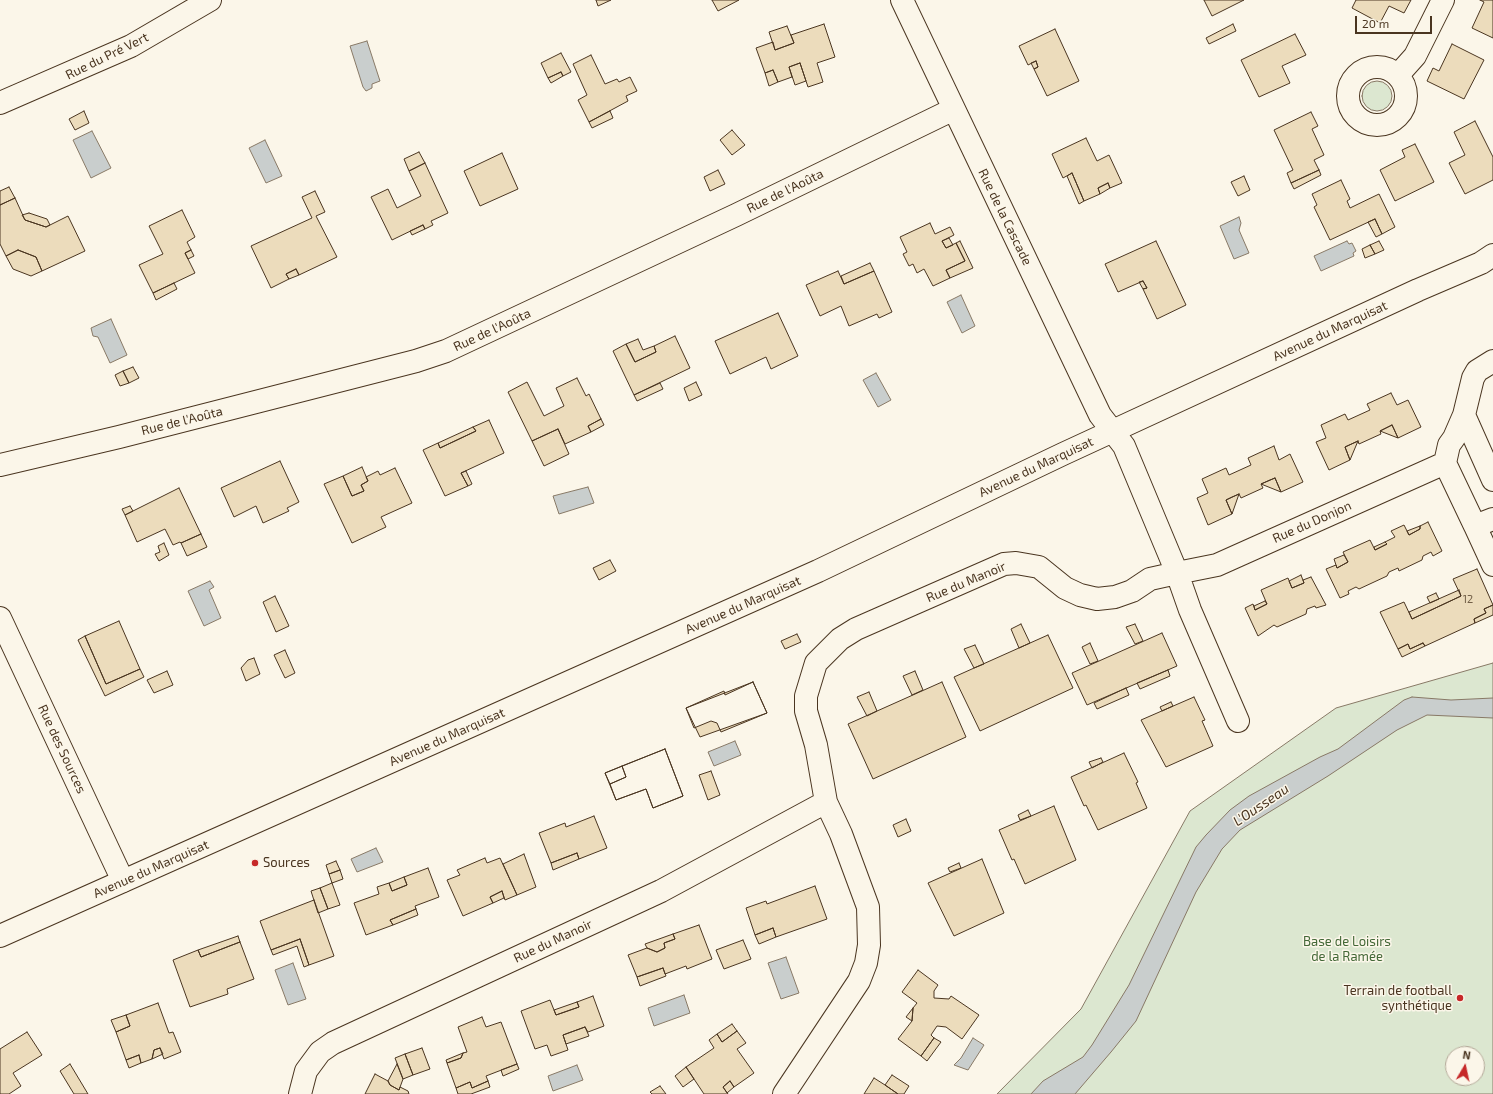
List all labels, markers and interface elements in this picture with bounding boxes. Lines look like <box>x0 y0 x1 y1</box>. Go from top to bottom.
scale bar <box>1357 8 1434 34</box>
text: 20 m <box>1362 16 1389 30</box>
street label: Rue du Pré Vert <box>63 29 151 83</box>
street label: Rue de l'Aoûta <box>744 166 826 216</box>
street label: Rue de la Cascade <box>975 166 1035 268</box>
street label: Avenue du Marquisat <box>1270 298 1390 364</box>
street label: Rue de l'Aoûta <box>451 305 533 355</box>
street label: Rue de l'Aoûta <box>140 403 224 439</box>
street label: Avenue du Marquisat <box>976 434 1096 500</box>
street label: Rue du Donjon <box>1270 498 1354 546</box>
street label: Rue du Manoir <box>924 558 1008 606</box>
street label: Avenue du Marquisat <box>683 573 803 637</box>
house number: 12 <box>1463 592 1473 606</box>
street label: Rue des Sources <box>35 702 89 796</box>
street label: Avenue du Marquisat <box>387 705 507 769</box>
water label: L'Ousseau <box>1230 780 1292 830</box>
street label: Avenue du Marquisat <box>91 837 211 901</box>
place label: Sources <box>263 855 310 871</box>
marker: Sources <box>250 858 260 868</box>
street label: Rue du Manoir <box>511 916 595 966</box>
park label: Base de Loisirs de la Ramée <box>1303 934 1391 965</box>
place label: Terrain de football synthétique <box>1344 983 1452 1014</box>
marker: Terrain de football synthétique <box>1455 993 1465 1003</box>
north arrow <box>1445 1046 1485 1086</box>
text: N <box>1462 1048 1472 1062</box>

